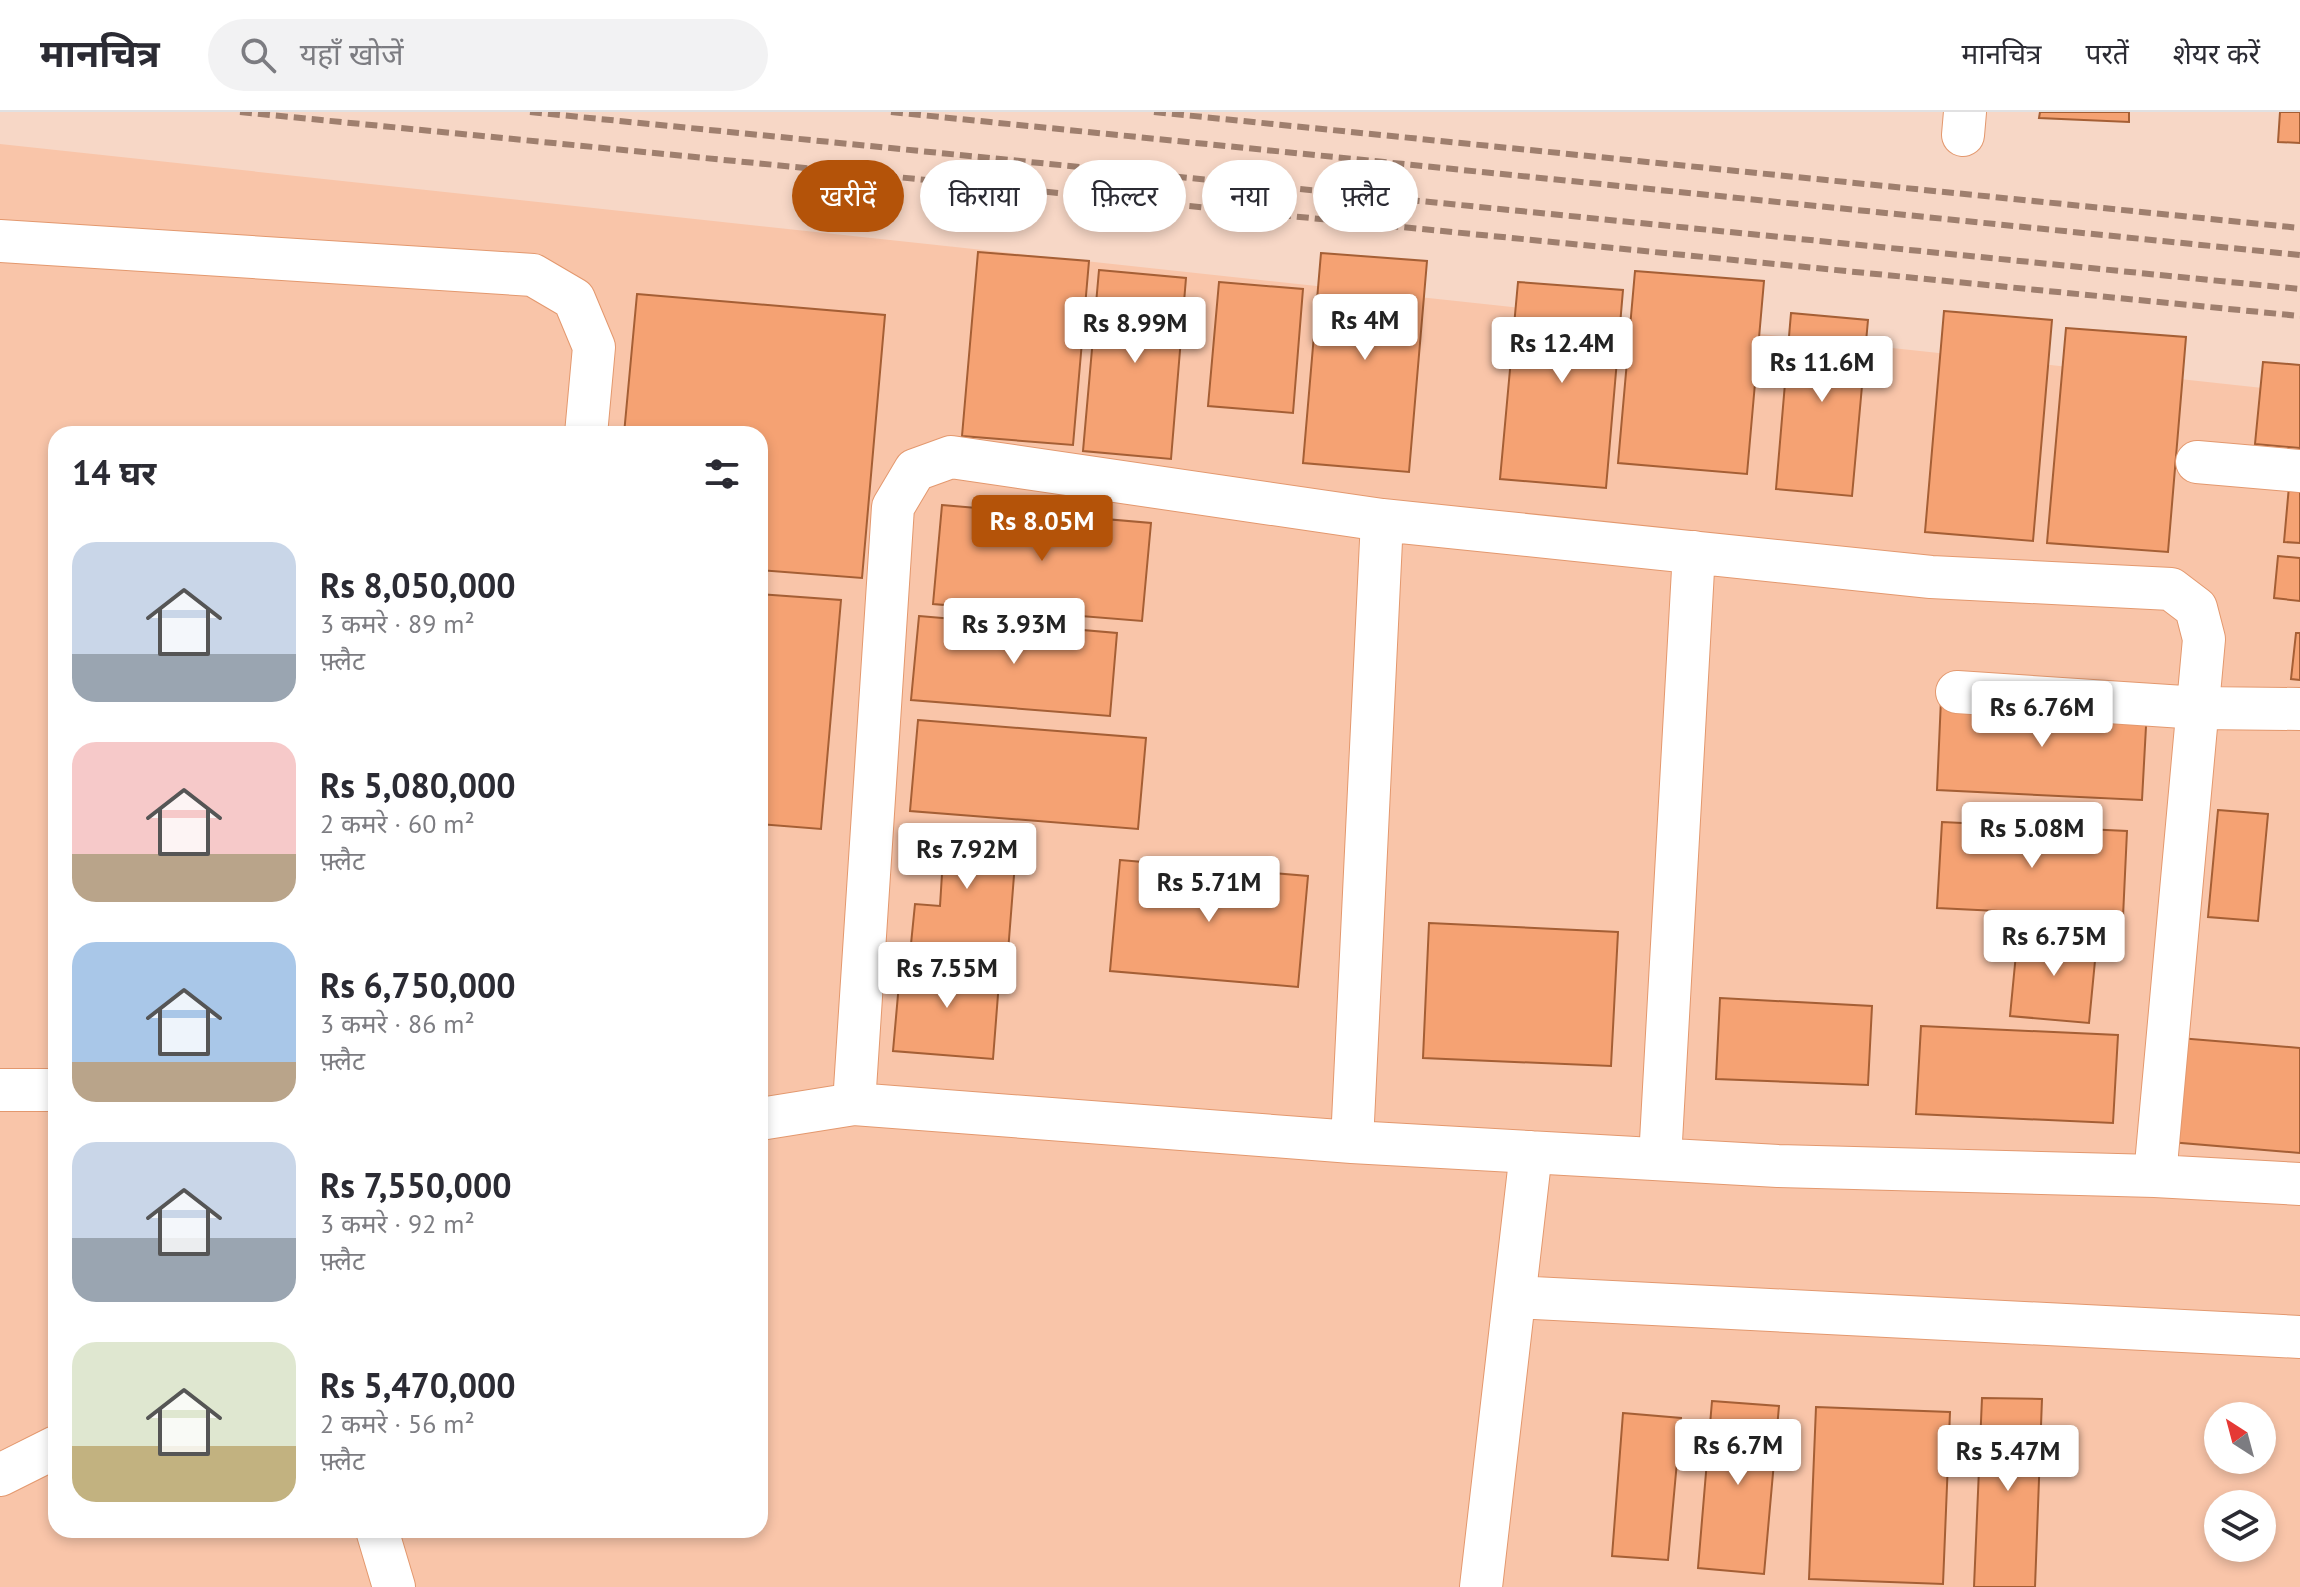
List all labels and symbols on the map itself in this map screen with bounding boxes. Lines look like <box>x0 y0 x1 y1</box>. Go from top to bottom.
pin: Rs 4M <box>1309 294 1421 362</box>
pin: Rs 8.99M <box>1052 297 1218 365</box>
pin: Rs 12.4M <box>1479 317 1645 385</box>
pin: Rs 11.6M <box>1739 336 1905 404</box>
pin: Rs 8.05M <box>959 495 1125 563</box>
pin: Rs 3.93M <box>931 598 1097 666</box>
pin: Rs 6.76M <box>1959 681 2125 749</box>
pin: Rs 5.08M <box>1949 802 2115 870</box>
pin: Rs 7.92M <box>884 823 1050 891</box>
pin: Rs 5.71M <box>1126 856 1292 924</box>
pin: Rs 6.75M <box>1971 910 2137 978</box>
pin: Rs 7.55M <box>864 942 1030 1010</box>
north arrow <box>2204 1402 2276 1474</box>
pin: Rs 6.7M <box>1664 1419 1812 1487</box>
pin: Rs 5.47M <box>1925 1425 2091 1493</box>

